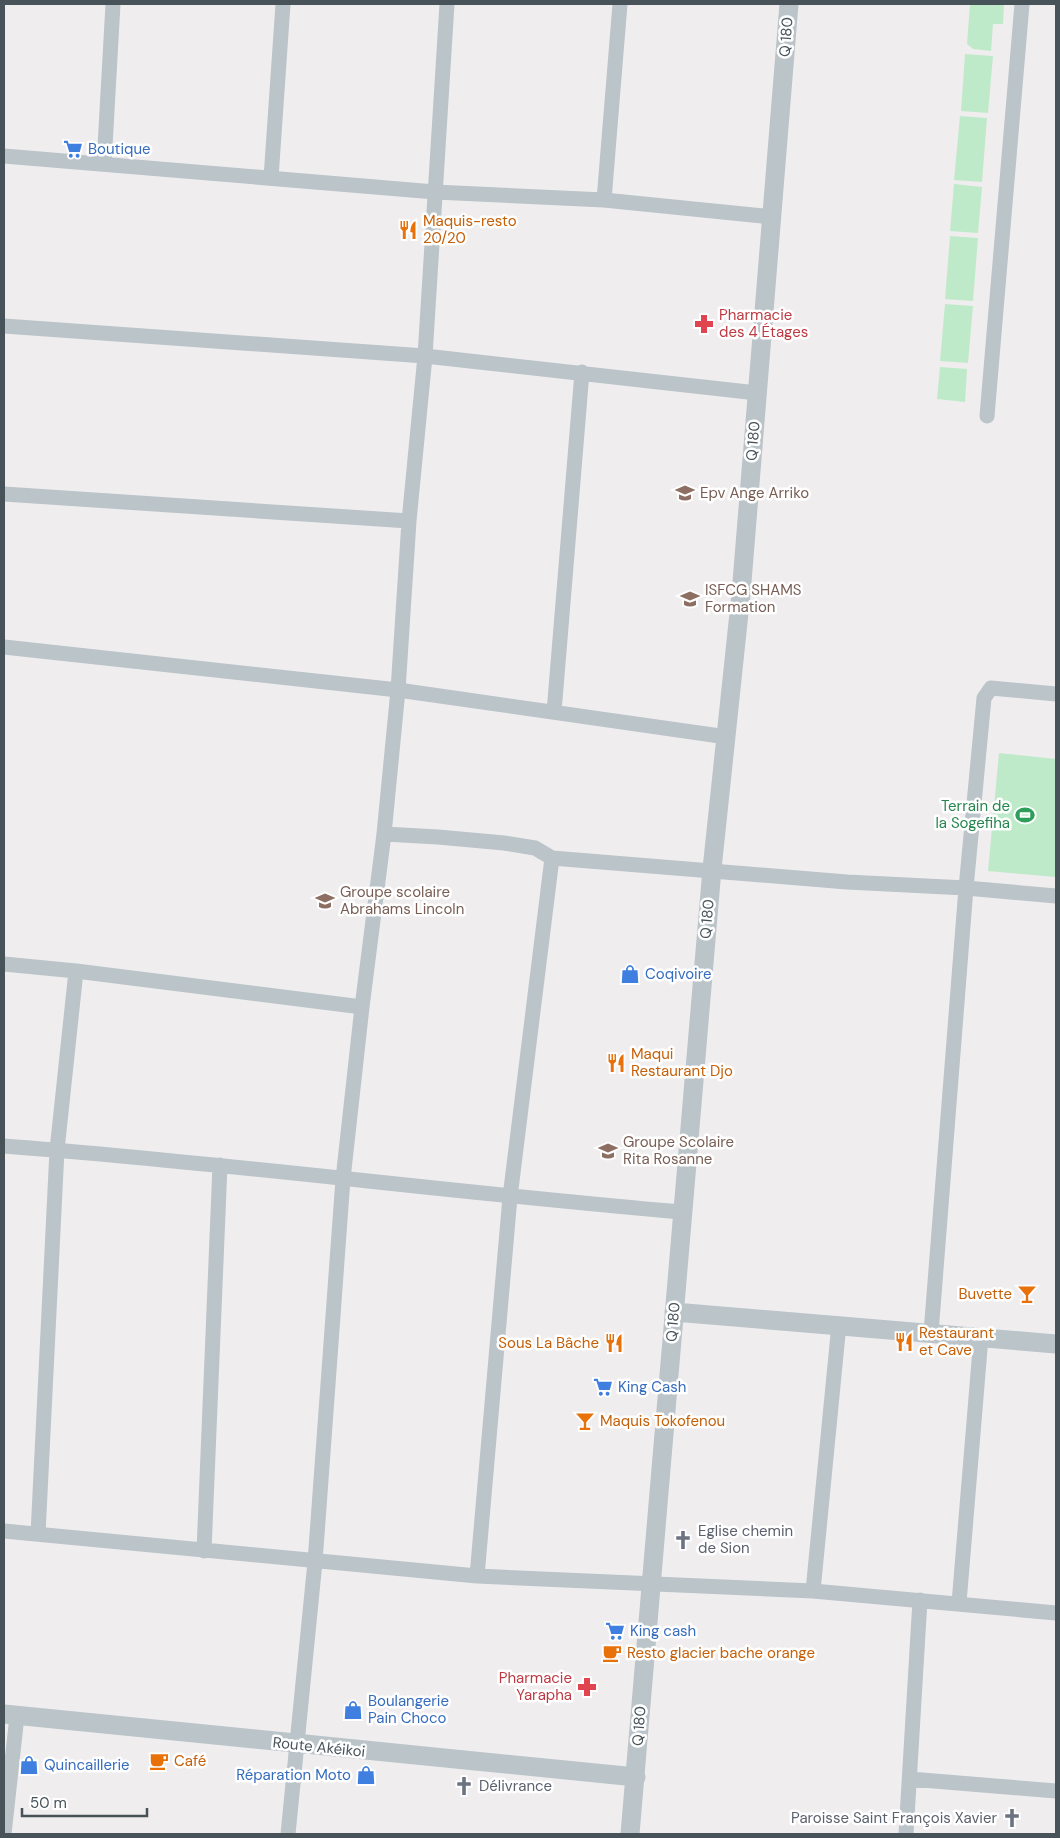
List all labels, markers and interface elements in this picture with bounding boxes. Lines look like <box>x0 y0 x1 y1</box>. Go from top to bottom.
street label: Q 180 <box>775 17 797 57</box>
supermarket icon: Boutique <box>62 138 84 160</box>
place label: Boutique <box>88 139 151 159</box>
place label: Maquis-resto 20/20 <box>423 211 517 248</box>
restaurant icon: Maquis-resto 20/20 <box>397 219 419 241</box>
place label: Pharmacie des 4 Étages <box>719 305 808 342</box>
pharmacy icon: Pharmacie des 4 Étages <box>693 313 715 335</box>
street label: Q 180 <box>741 420 765 462</box>
school or university icon: Epv Ange Arriko <box>674 482 696 504</box>
place label: Epv Ange Arriko <box>700 483 809 503</box>
place label: ISFCG SHAMS Formation <box>705 580 802 617</box>
school or university icon: ISFCG SHAMS Formation <box>679 588 701 610</box>
place label: Terrain de la Sogefiha <box>935 796 1010 833</box>
sports icon: Terrain de la Sogefiha <box>1014 804 1036 826</box>
place label: Groupe scolaire Abrahams Lincoln <box>340 882 464 919</box>
school or university icon: Groupe scolaire Abrahams Lincoln <box>314 890 336 912</box>
street label: Q 180 <box>695 898 719 940</box>
shop icon: Coqivoire <box>619 963 641 985</box>
place label: Coqivoire <box>645 964 711 984</box>
place label: Maqui Restaurant Djo <box>631 1044 733 1081</box>
restaurant icon: Maqui Restaurant Djo <box>605 1052 627 1074</box>
place label: Groupe Scolaire Rita Rosanne <box>623 1132 734 1169</box>
school or university icon: Groupe Scolaire Rita Rosanne <box>597 1140 619 1162</box>
bar icon: Buvette <box>1016 1283 1038 1305</box>
place label: Buvette <box>958 1284 1012 1304</box>
street label: Q 180 <box>661 1301 685 1343</box>
place label: Restaurant et Cave <box>919 1323 994 1360</box>
restaurant icon: Restaurant et Cave <box>893 1331 915 1353</box>
restaurant icon: Sous La Bâche <box>603 1332 625 1354</box>
place label: Sous La Bâche <box>498 1333 599 1353</box>
supermarket icon: King Cash <box>592 1376 614 1398</box>
place label: King Cash <box>618 1377 686 1397</box>
bar icon: Maquis Tokofenou <box>574 1410 596 1432</box>
place label: Maquis Tokofenou <box>600 1411 725 1431</box>
place label: Eglise chemin de Sion <box>698 1521 793 1558</box>
church icon: Eglise chemin de Sion <box>672 1529 694 1551</box>
supermarket icon: King cash <box>604 1620 626 1642</box>
place label: King cash <box>630 1621 696 1641</box>
cafe icon: Resto glacier bache orange <box>601 1642 623 1664</box>
place label: Resto glacier bache orange <box>627 1643 815 1663</box>
place label: Pharmacie Yarapha <box>499 1668 572 1705</box>
pharmacy icon: Pharmacie Yarapha <box>576 1676 598 1698</box>
place label: Boulangerie Pain Choco <box>368 1691 449 1728</box>
shop icon: Boulangerie Pain Choco <box>342 1699 364 1721</box>
street label: Q 180 <box>628 1706 650 1746</box>
street label: Route Akéikoi <box>272 1732 366 1762</box>
cafe icon: Café <box>148 1750 170 1772</box>
place label: Café <box>174 1751 206 1771</box>
shop icon: Quincaillerie <box>18 1754 40 1776</box>
place label: Quincaillerie <box>44 1755 130 1775</box>
shop icon: Réparation Moto <box>355 1764 377 1786</box>
place label: Réparation Moto <box>236 1765 351 1785</box>
church icon: Délivrance <box>453 1775 475 1797</box>
place label: Délivrance <box>479 1776 552 1796</box>
scale bar <box>22 1786 148 1818</box>
text: 50 m <box>30 1793 67 1813</box>
church icon: Paroisse Saint François Xavier <box>1001 1807 1023 1829</box>
place label: Paroisse Saint François Xavier <box>791 1808 997 1828</box>

